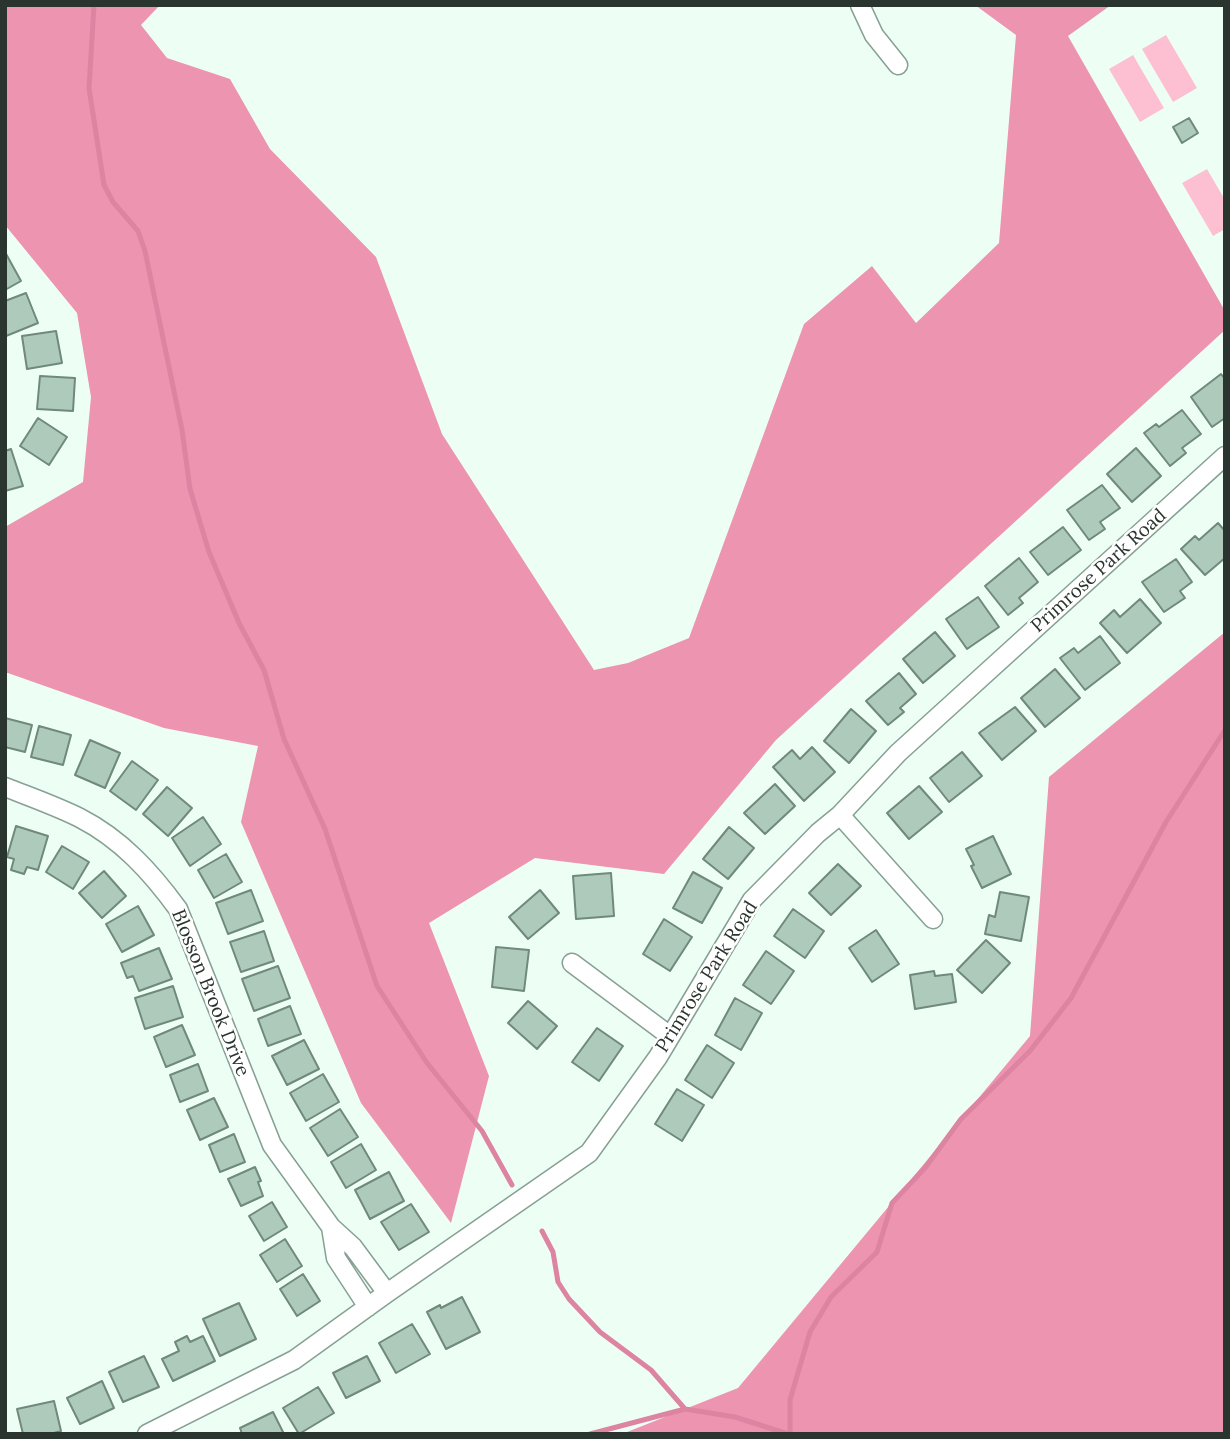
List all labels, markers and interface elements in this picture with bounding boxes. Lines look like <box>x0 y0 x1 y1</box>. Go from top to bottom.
street label: Primrose Park Road <box>1027 504 1171 638</box>
street label: Primrose Park Road <box>651 897 763 1057</box>
street label: Blosson Brook Drive <box>166 906 254 1080</box>

